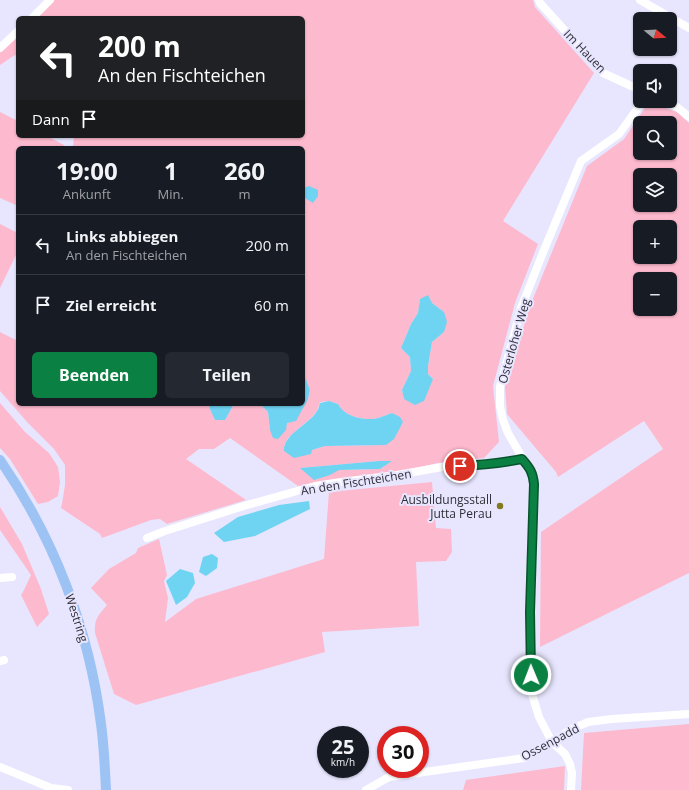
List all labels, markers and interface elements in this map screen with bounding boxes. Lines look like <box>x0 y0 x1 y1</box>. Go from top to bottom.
north arrow <box>633 12 677 56</box>
map controls <box>633 12 677 316</box>
street label: Im Hauen <box>560 25 610 77</box>
text: 200 m <box>98 27 181 65</box>
icon: left <box>32 32 84 84</box>
text: An den Fischteichen <box>98 63 266 87</box>
button: sound <box>633 64 677 108</box>
icon: arrive <box>78 108 100 130</box>
text: Dann <box>32 109 70 129</box>
button: search <box>633 116 677 160</box>
text: 19:00 <box>56 154 118 187</box>
text: 1 <box>164 154 178 187</box>
text: 260 <box>224 154 265 187</box>
button: layers <box>633 168 677 212</box>
text: Ankunft <box>63 185 111 203</box>
text: Min. <box>158 185 184 203</box>
text: m <box>238 185 250 203</box>
button: + <box>633 220 677 264</box>
text: Links abbiegen <box>66 226 178 246</box>
icon: left <box>32 234 54 256</box>
text: 200 m <box>245 235 289 255</box>
text: An den Fischteichen <box>66 246 187 264</box>
button: − <box>633 272 677 316</box>
icon: arrive <box>32 294 54 316</box>
text: Ziel erreicht <box>66 295 157 315</box>
text: 60 m <box>254 295 289 315</box>
street label: Osterloher Weg <box>494 296 534 385</box>
button: Beenden <box>32 352 157 398</box>
button: Teilen <box>165 352 289 398</box>
pin <box>443 449 477 483</box>
icon: arrive <box>449 455 471 477</box>
street label: An den Fischteichen <box>299 465 413 499</box>
place label: Ausbildungsstall Jutta Perau <box>401 491 492 522</box>
marker: Ausbildungsstall Jutta Perau <box>495 501 505 511</box>
street label: Westring <box>61 592 93 645</box>
position arrow <box>510 654 552 696</box>
street label: Ossenpadd <box>518 720 582 764</box>
speed limit sign: 30 <box>377 726 429 778</box>
text: 25 <box>332 733 354 760</box>
text: km/h <box>331 755 355 769</box>

